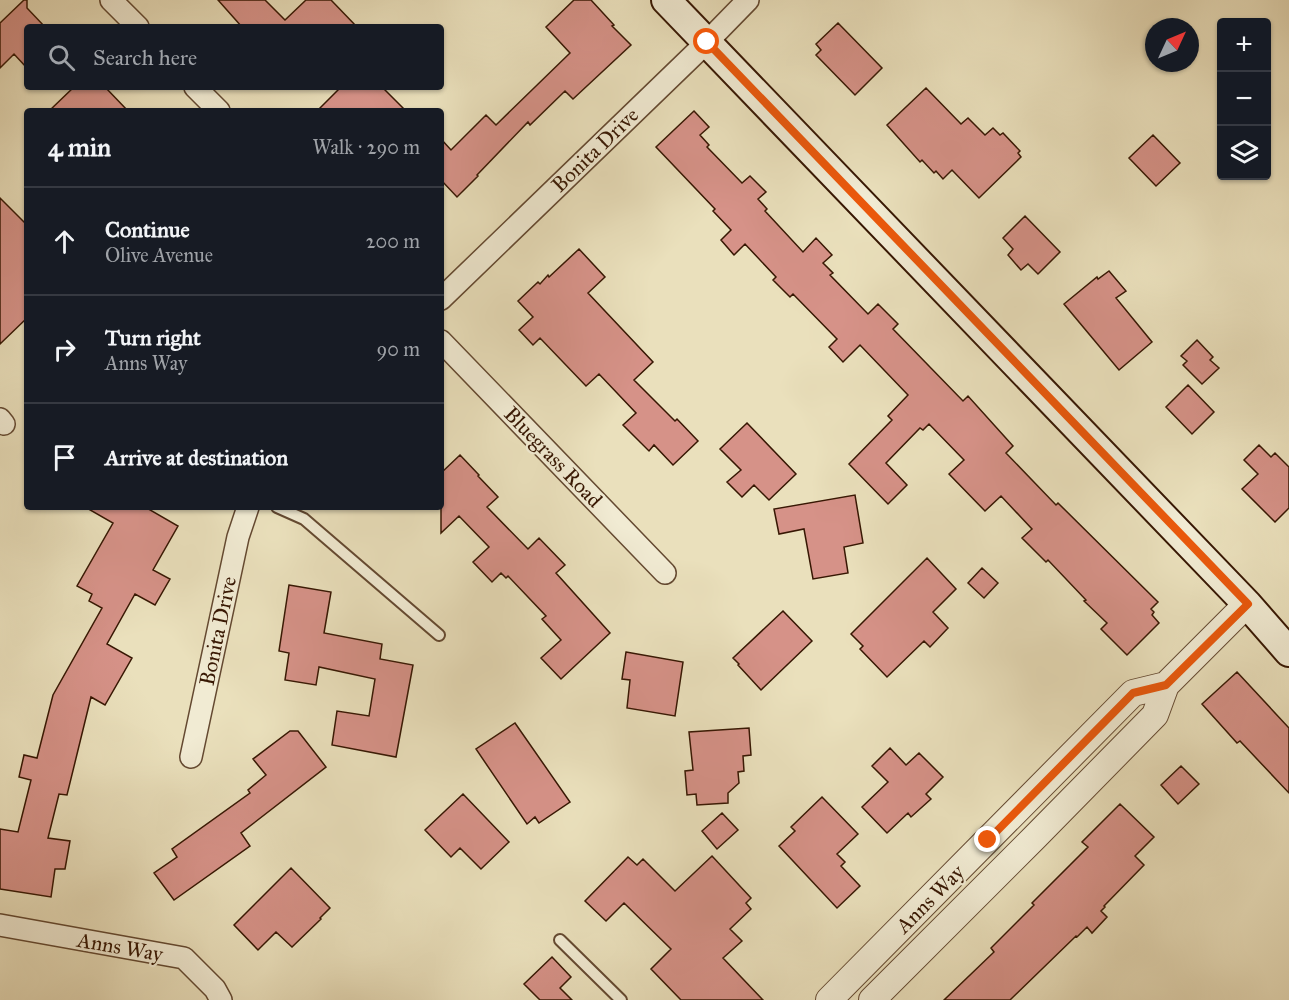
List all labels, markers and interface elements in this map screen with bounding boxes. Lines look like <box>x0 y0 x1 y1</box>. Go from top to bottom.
north arrow <box>1145 18 1199 72</box>
map controls <box>1217 18 1271 180</box>
button: + <box>1217 18 1271 72</box>
search box <box>24 24 444 90</box>
route start <box>693 28 719 54</box>
icon: search <box>45 41 78 74</box>
text: Search here <box>93 44 197 71</box>
button: − <box>1217 72 1271 126</box>
street label: Bonita Drive <box>546 102 644 198</box>
button: layers <box>1217 126 1271 180</box>
text: 4 min <box>48 131 111 163</box>
text: Walk · 290 m <box>312 135 420 159</box>
text: Continue <box>105 216 190 243</box>
icon: ahead <box>48 225 81 258</box>
text: 200 m <box>366 229 420 253</box>
text: Olive Avenue <box>105 243 213 267</box>
text: Turn right <box>105 324 201 351</box>
icon: right <box>48 333 81 366</box>
text: 90 m <box>377 337 420 361</box>
text: Anns Way <box>105 351 187 375</box>
street label: Bluegrass Road <box>498 401 608 513</box>
icon: arrive <box>48 441 81 474</box>
text: Arrive at destination <box>105 444 288 471</box>
street label: Bonita Drive <box>194 574 242 688</box>
route end <box>974 826 1000 852</box>
street label: Anns Way <box>890 858 971 939</box>
street label: Anns Way <box>74 927 166 968</box>

